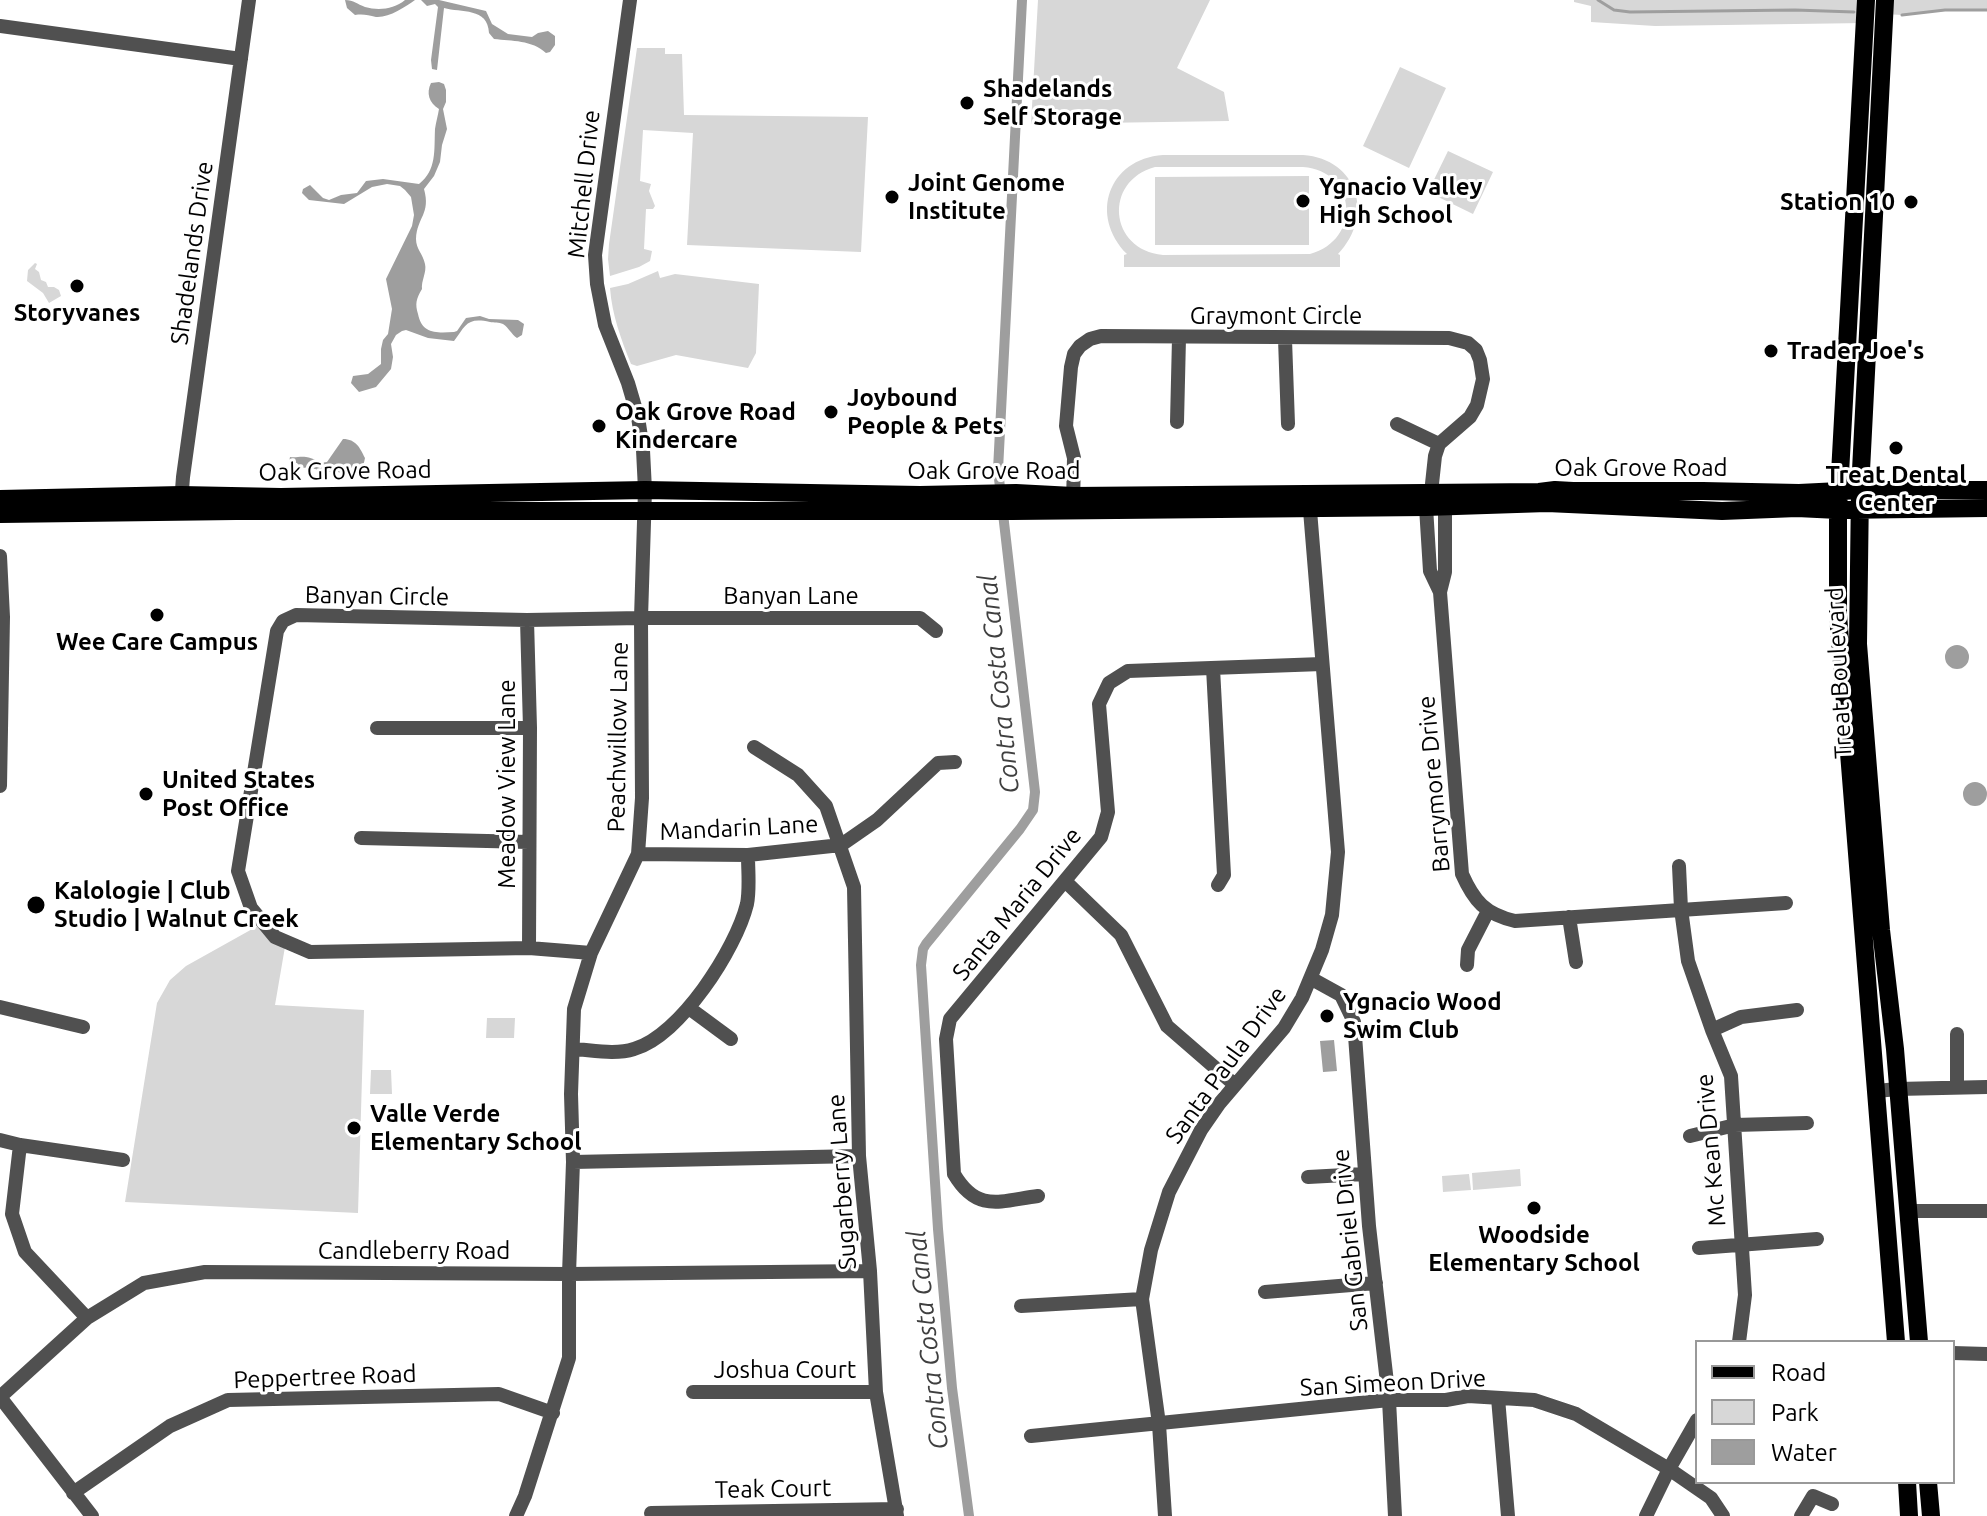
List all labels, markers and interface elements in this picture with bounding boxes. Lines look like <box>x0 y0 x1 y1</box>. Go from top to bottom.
place label: Shadelands Self Storage <box>983 75 1122 131</box>
marker: Shadelands Self Storage <box>958 94 976 112</box>
street label: Mitchell Drive <box>562 108 606 260</box>
street label: Shadelands Drive <box>165 159 219 347</box>
place label: Joint Genome Institute <box>908 169 1065 225</box>
place label: Ygnacio Valley High School <box>1319 173 1482 229</box>
marker: Joint Genome Institute <box>883 188 901 206</box>
place label: Station 10 <box>1780 188 1895 216</box>
marker: Ygnacio Valley High School <box>1294 192 1312 210</box>
marker: Station 10 <box>1902 193 1920 211</box>
marker: Storyvanes <box>68 277 86 295</box>
place label: Storyvanes <box>14 299 140 327</box>
street label: Graymont Circle <box>1190 302 1362 330</box>
place label: Trader Joe's <box>1787 337 1924 365</box>
marker: Trader Joe's <box>1762 342 1780 360</box>
place label: Joybound People & Pets <box>847 384 1004 440</box>
place label: Oak Grove Road Kindercare <box>615 398 796 454</box>
marker: Joybound People & Pets <box>822 403 840 421</box>
marker: Oak Grove Road Kindercare <box>590 417 608 435</box>
marker: Treat Dental Center <box>1887 439 1905 457</box>
street label: Oak Grove Road <box>1554 454 1728 482</box>
street label: Oak Grove Road <box>258 455 432 487</box>
street label: Oak Grove Road <box>907 457 1081 485</box>
place label: Treat Dental Center <box>1825 461 1967 517</box>
water label: Contra Costa Canal <box>972 573 1026 795</box>
street label: Banyan Circle <box>305 580 449 612</box>
street label: Banyan Lane <box>723 582 859 610</box>
street label: Treat Boulevard <box>1820 586 1858 760</box>
marker: Wee Care Campus <box>148 606 166 624</box>
place label: Wee Care Campus <box>56 628 258 656</box>
street label: Peachwillow Lane <box>602 641 634 833</box>
street label: Meadow View Lane <box>493 679 521 889</box>
street label: Barrymore Drive <box>1412 694 1456 874</box>
place label: United States Post Office <box>162 766 315 822</box>
marker: United States Post Office <box>137 785 155 803</box>
street label: Mandarin Lane <box>659 809 819 847</box>
street label: Santa Maria Drive <box>946 822 1088 986</box>
place label: Kalologie | Club Studio | Walnut Creek <box>54 877 299 933</box>
marker: Kalologie | Club Studio | Walnut Creek <box>25 894 47 916</box>
street label: Santa Paula Drive <box>1159 981 1293 1149</box>
place label: Ygnacio Wood Swim Club <box>1343 988 1502 1044</box>
marker: Ygnacio Wood Swim Club <box>1318 1007 1336 1025</box>
street label: Mc Kean Drive <box>1690 1072 1732 1228</box>
street label: Sugarberry Lane <box>821 1093 863 1271</box>
place label: Valle Verde Elementary School <box>370 1100 582 1156</box>
marker: Valle Verde Elementary School <box>345 1119 363 1137</box>
street label: San Gabriel Drive <box>1326 1147 1374 1333</box>
marker: Woodside Elementary School <box>1525 1199 1543 1217</box>
place label: Woodside Elementary School <box>1428 1221 1640 1277</box>
water label: Contra Costa Canal <box>901 1229 955 1451</box>
street label: Candleberry Road <box>318 1237 510 1265</box>
legend <box>1695 1340 1955 1484</box>
street label: Joshua Court <box>714 1356 856 1384</box>
street label: Peppertree Road <box>233 1359 417 1395</box>
text: Road <box>1771 1359 1826 1386</box>
street label: San Simeon Drive <box>1299 1364 1487 1402</box>
text: Park <box>1771 1399 1819 1426</box>
text: Water <box>1771 1439 1837 1466</box>
street label: Teak Court <box>715 1474 831 1504</box>

